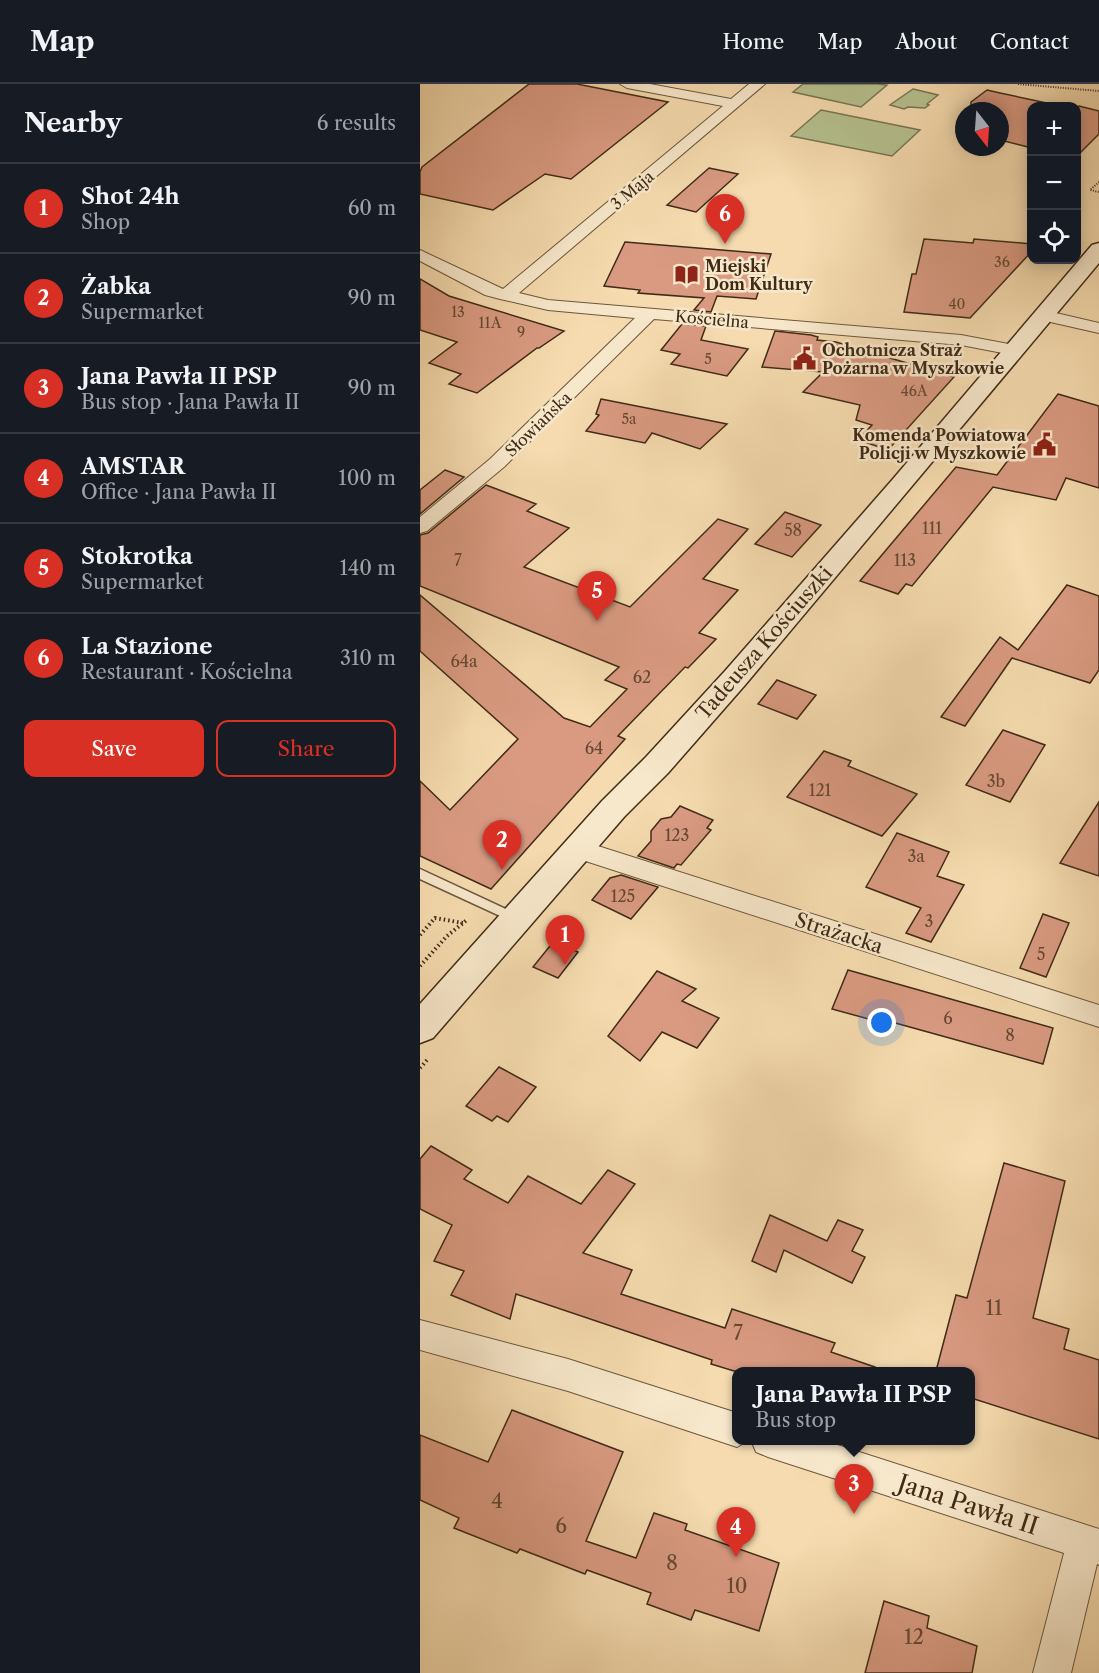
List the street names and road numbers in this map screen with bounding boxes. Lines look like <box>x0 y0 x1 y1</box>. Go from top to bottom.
street label: 3 Maja <box>606 166 658 214</box>
street label: Kościelna <box>674 306 750 332</box>
street label: Słowiańska <box>501 387 576 461</box>
street label: Tadeusza Kościuszki <box>691 561 837 725</box>
street label: Strażacka <box>792 908 886 959</box>
street label: Jana Pawła II <box>890 1467 1042 1541</box>

